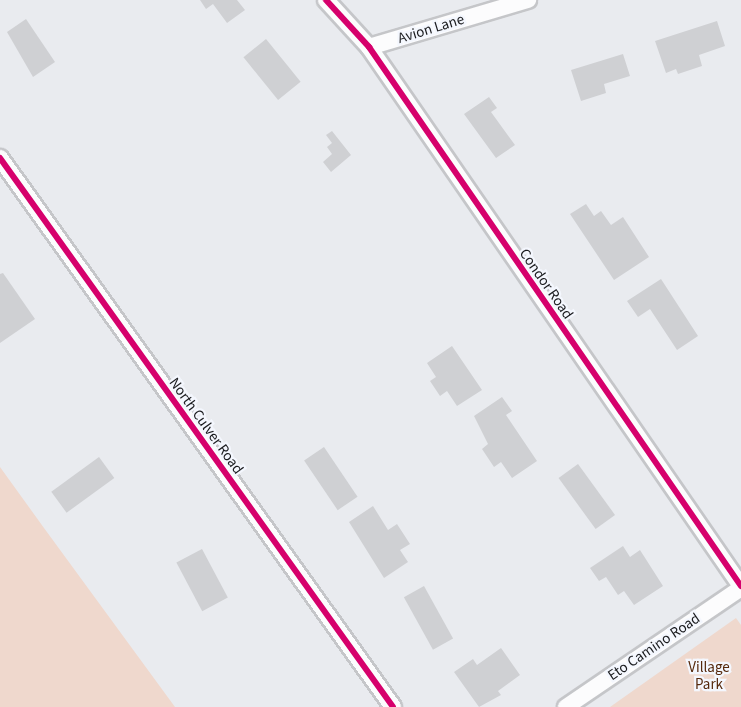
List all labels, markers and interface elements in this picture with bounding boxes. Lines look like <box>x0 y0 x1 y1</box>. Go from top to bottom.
street label: Avion Lane <box>396 10 466 48</box>
street label: Condor Road <box>515 245 577 323</box>
street label: North Culver Road <box>165 374 247 478</box>
street label: Eto Camino Road <box>604 610 704 684</box>
park label: Village Park <box>688 658 730 693</box>

